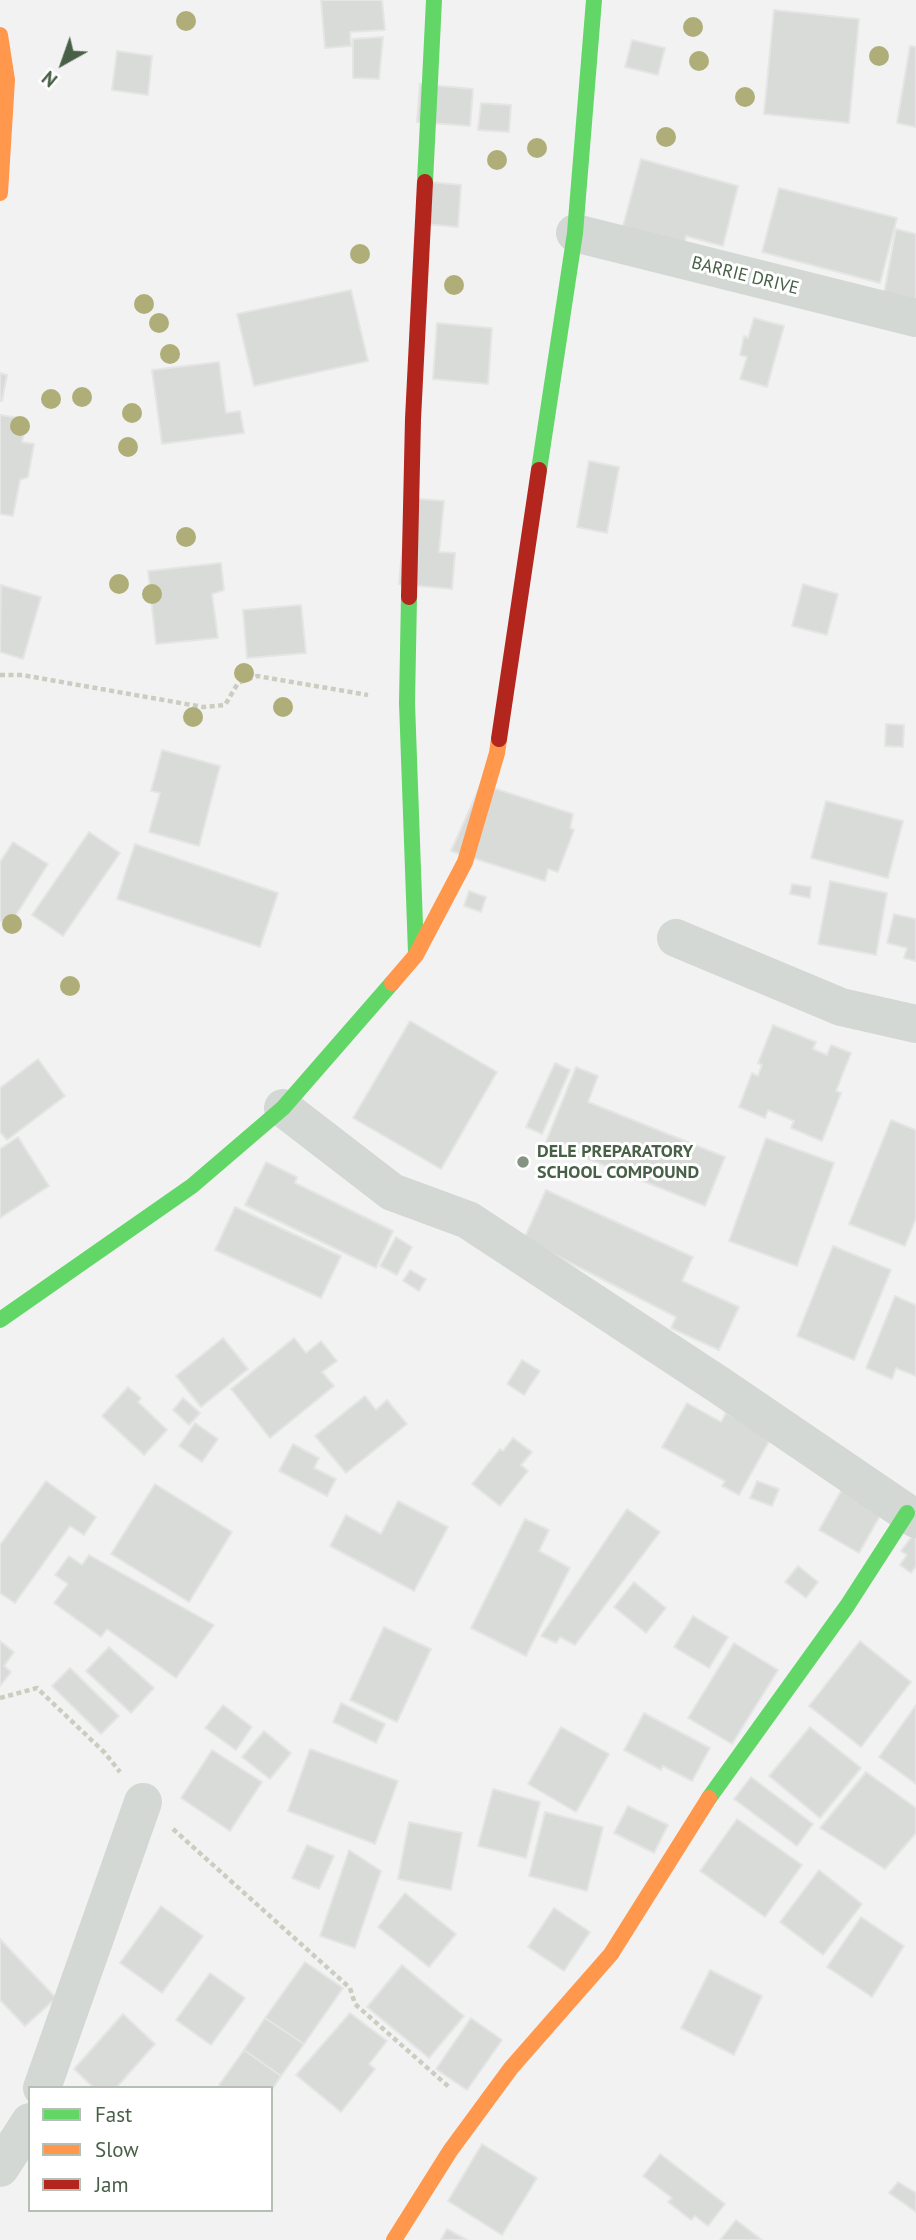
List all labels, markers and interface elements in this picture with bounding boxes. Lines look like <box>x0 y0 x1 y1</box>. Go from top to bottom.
north arrow <box>28 28 98 98</box>
text: N <box>37 66 62 92</box>
street label: BARRIE DRIVE <box>689 252 801 300</box>
place label: DELE PREPARATORY SCHOOL COMPOUND <box>537 1141 699 1184</box>
marker: DELE PREPARATORY SCHOOL COMPOUND <box>515 1154 531 1170</box>
legend <box>28 2086 273 2212</box>
text: Fast <box>95 2101 132 2128</box>
text: Slow <box>95 2136 139 2163</box>
text: Jam <box>95 2171 129 2198</box>

